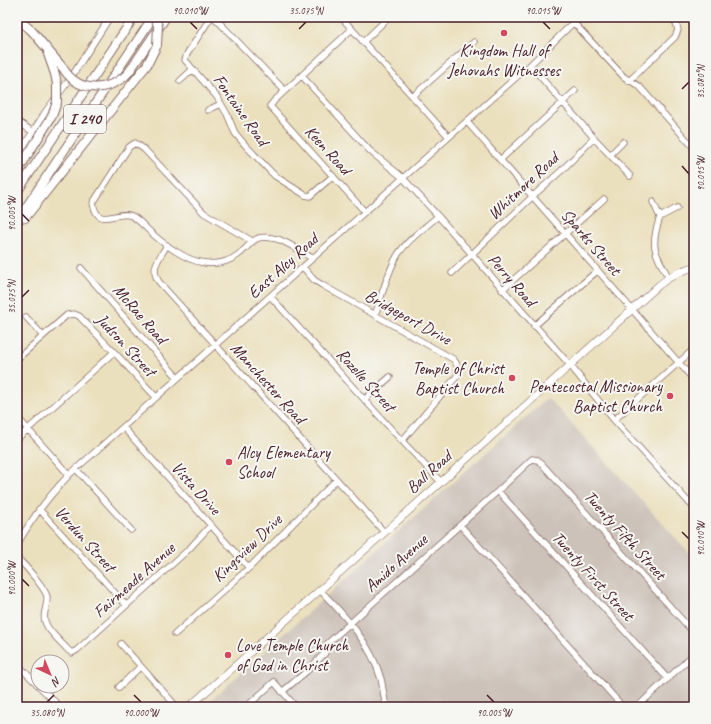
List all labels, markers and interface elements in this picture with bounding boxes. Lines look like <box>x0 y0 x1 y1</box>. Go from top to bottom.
text: 90.010°W <box>173 4 209 17</box>
text: 35.075°N <box>289 4 325 17</box>
text: 90.015°W <box>526 4 562 17</box>
marker: Kingdom Hall of Jehovahs Witnesses <box>499 28 509 38</box>
place label: Kingdom Hall of Jehovahs Witnesses <box>447 40 562 81</box>
text: 35.080°N <box>694 63 707 99</box>
street label: Fontaine Road <box>209 70 275 152</box>
road number: I 240 <box>64 105 106 133</box>
street label: Keen Road <box>300 121 358 181</box>
street label: Whitmore Road <box>483 146 565 224</box>
text: 90.015°W <box>694 155 707 191</box>
text: 90.005°W <box>5 195 18 231</box>
street label: Sparks Street <box>556 205 627 281</box>
street label: East Alcy Road <box>243 227 324 303</box>
street label: Perry Road <box>483 249 542 313</box>
text: 35.075°N <box>5 278 18 314</box>
street label: McRae Road <box>108 280 173 350</box>
street label: Bridgeport Drive <box>361 285 456 350</box>
street label: Judson Street <box>91 308 162 383</box>
street label: Manchester Road <box>226 338 312 430</box>
street label: Rozelle Street <box>332 344 402 418</box>
place label: Temple of Christ Baptist Church <box>412 358 506 399</box>
marker: Temple of Christ Baptist Church <box>507 373 517 383</box>
place label: Pentecostal Missionary Baptist Church <box>529 376 663 417</box>
marker: Pentecostal Missionary Baptist Church <box>665 391 675 401</box>
place label: Alcy Elementary School <box>237 442 331 483</box>
street label: Ball Road <box>402 444 458 498</box>
street label: Vista Drive <box>167 457 226 520</box>
marker: Alcy Elementary School <box>224 457 234 467</box>
street label: Twenty Fifth Street <box>579 486 672 586</box>
street label: Verdun Street <box>50 502 122 578</box>
street label: Kingsview Drive <box>208 509 287 586</box>
text: 90.010°W <box>694 520 707 556</box>
street label: Twenty First Street <box>547 527 640 627</box>
street label: Amido Avenue <box>360 528 433 597</box>
street label: Fairmeade Avenue <box>89 537 180 622</box>
text: 90.000°W <box>5 560 18 596</box>
place label: Love Temple Church of God in Christ <box>236 635 350 676</box>
marker: Love Temple Church of God in Christ <box>223 650 233 660</box>
north arrow <box>30 654 70 694</box>
text: N <box>48 674 64 690</box>
text: 35.080°N <box>30 706 66 719</box>
text: 90.000°W <box>124 706 160 719</box>
text: 90.005°W <box>477 706 513 719</box>

